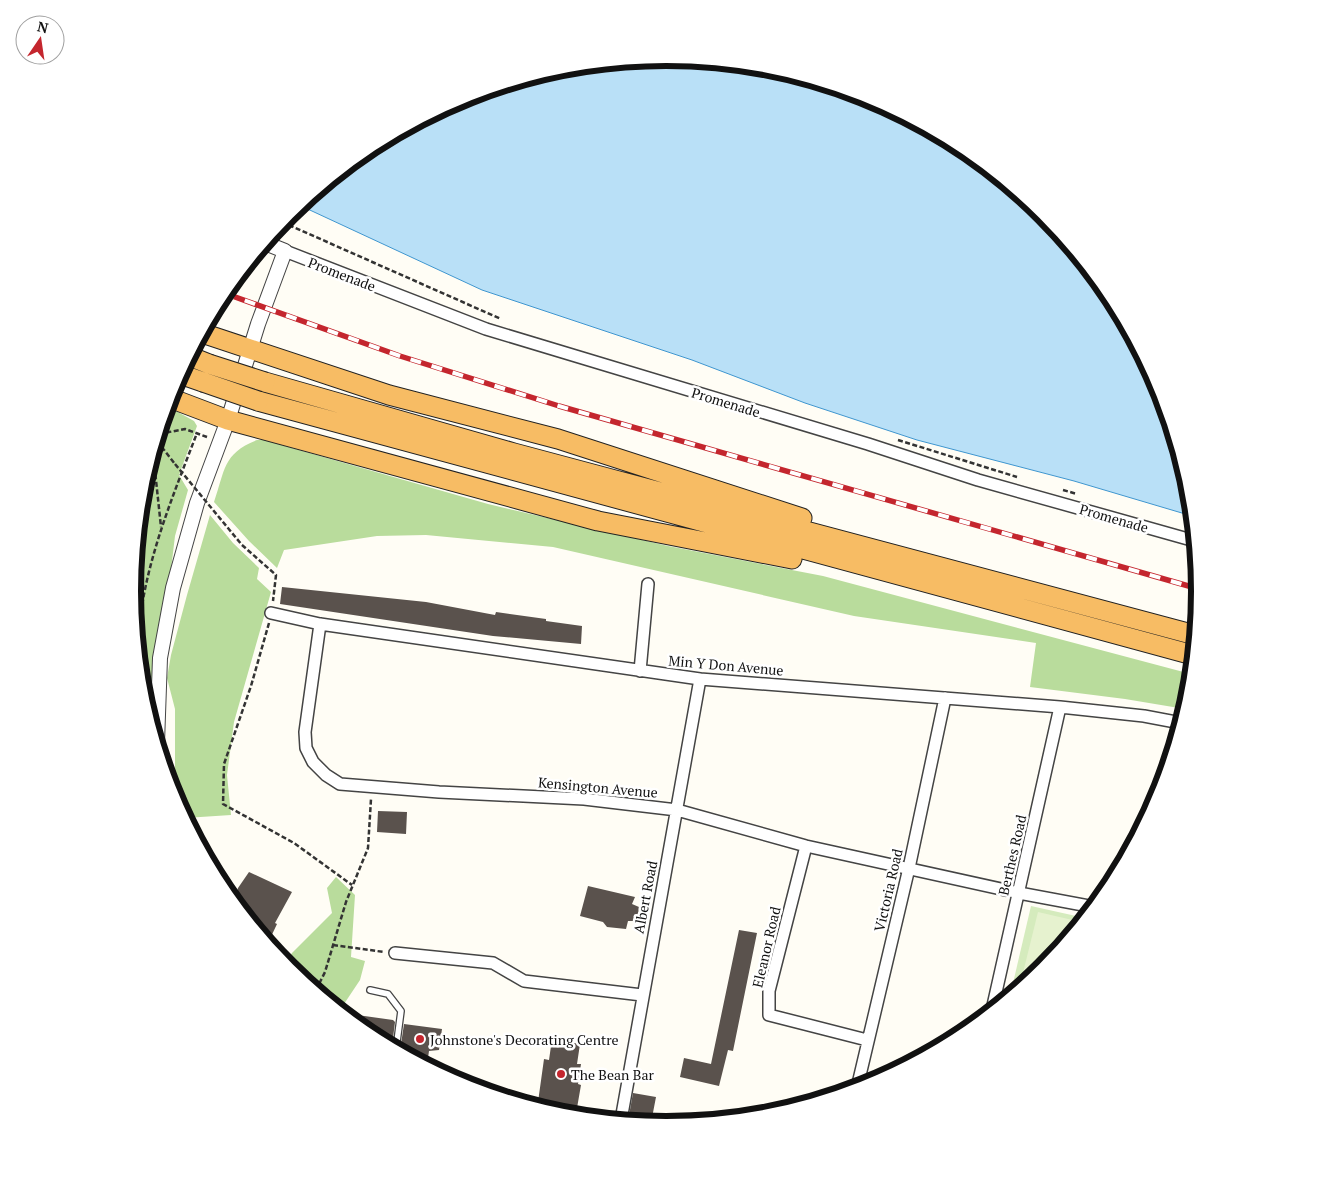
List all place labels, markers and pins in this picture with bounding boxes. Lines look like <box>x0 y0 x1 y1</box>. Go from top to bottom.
place label: Johnstone's Decorating Centre <box>430 1030 619 1049</box>
marker: Johnstone's Decorating Centre <box>414 1033 426 1045</box>
place label: The Bean Bar <box>571 1065 654 1084</box>
marker: The Bean Bar <box>555 1068 567 1080</box>

